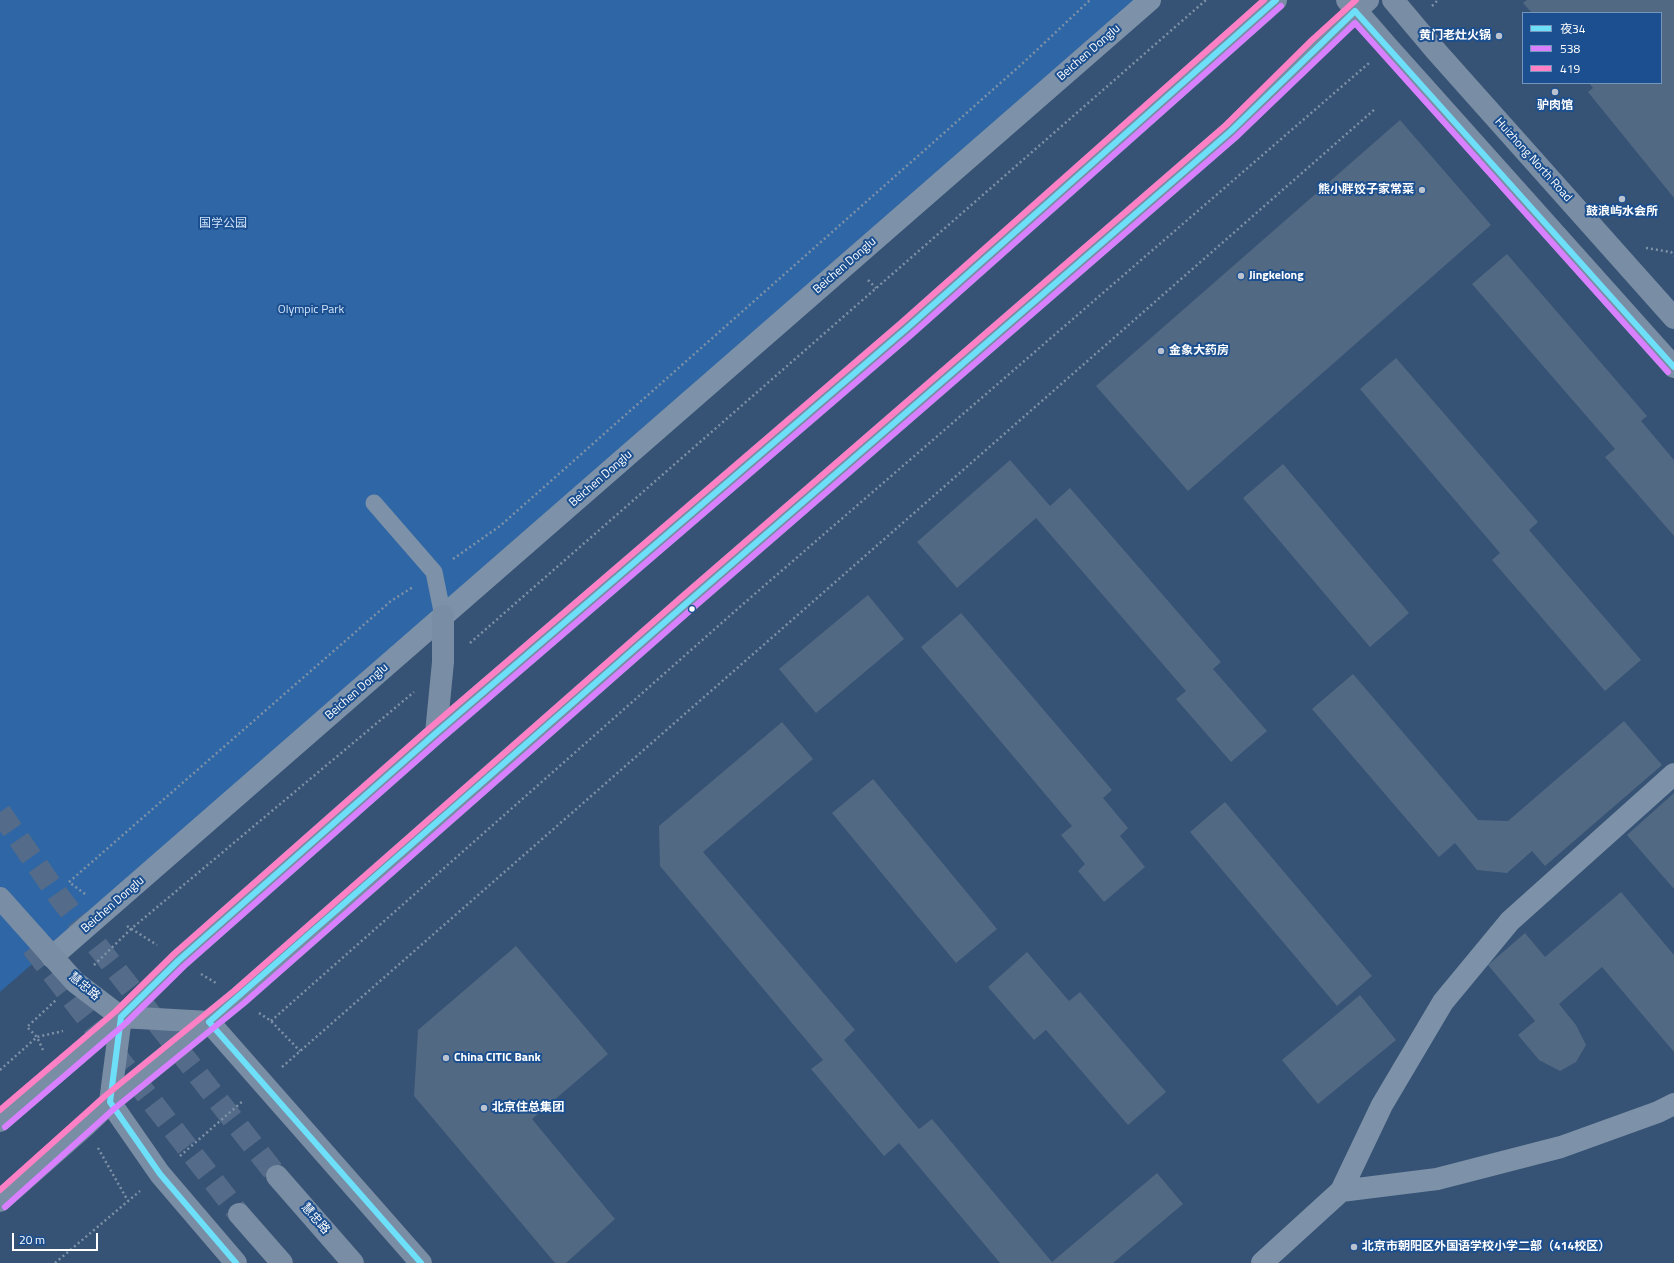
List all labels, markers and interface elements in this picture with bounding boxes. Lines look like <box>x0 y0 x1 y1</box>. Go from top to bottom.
legend <box>1522 12 1662 84</box>
text: 夜34 <box>1560 19 1585 38</box>
street label: Beichen Donglu <box>1055 22 1123 84</box>
place label: 黄门老灶火锅 <box>1419 29 1491 43</box>
marker: 黄门老灶火锅 <box>1494 31 1504 41</box>
text: 538 <box>1560 39 1580 58</box>
text: 419 <box>1560 59 1580 78</box>
marker: 驴肉馆 <box>1550 87 1560 97</box>
place label: 驴肉馆 <box>1537 99 1573 113</box>
street label: Huizhong North Road <box>1491 115 1575 205</box>
place label: 熊小胖饺子家常菜 <box>1318 183 1414 197</box>
marker: 熊小胖饺子家常菜 <box>1417 185 1427 195</box>
marker: 鼓浪屿水会所 <box>1617 194 1627 204</box>
place label: 鼓浪屿水会所 <box>1586 205 1658 219</box>
park label: 国学公园 <box>199 217 247 231</box>
street label: Beichen Donglu <box>811 235 879 297</box>
place label: Jingkelong <box>1249 269 1304 283</box>
marker: Jingkelong <box>1236 271 1246 281</box>
park label: Olympic Park <box>278 303 344 317</box>
place label: 金象大药房 <box>1169 344 1229 358</box>
marker: 金象大药房 <box>1156 346 1166 356</box>
street label: Beichen Donglu <box>567 448 635 510</box>
unlabelled marker <box>687 604 697 614</box>
street label: Beichen Donglu <box>323 661 391 723</box>
street label: Beichen Donglu <box>79 874 147 936</box>
street label: 慧忠路 <box>66 970 102 1004</box>
place label: China CITIC Bank <box>454 1051 541 1065</box>
marker: China CITIC Bank <box>441 1053 451 1063</box>
place label: 北京住总集团 <box>492 1101 564 1115</box>
marker: 北京住总集团 <box>479 1103 489 1113</box>
street label: 慧忠路 <box>298 1201 332 1237</box>
scale bar <box>14 1225 100 1251</box>
text: 20 m <box>19 1230 45 1249</box>
place label: 北京市朝阳区外国语学校小学二部（414校区） <box>1362 1240 1610 1254</box>
marker: 北京市朝阳区外国语学校小学二部（414校区） <box>1349 1242 1359 1252</box>

